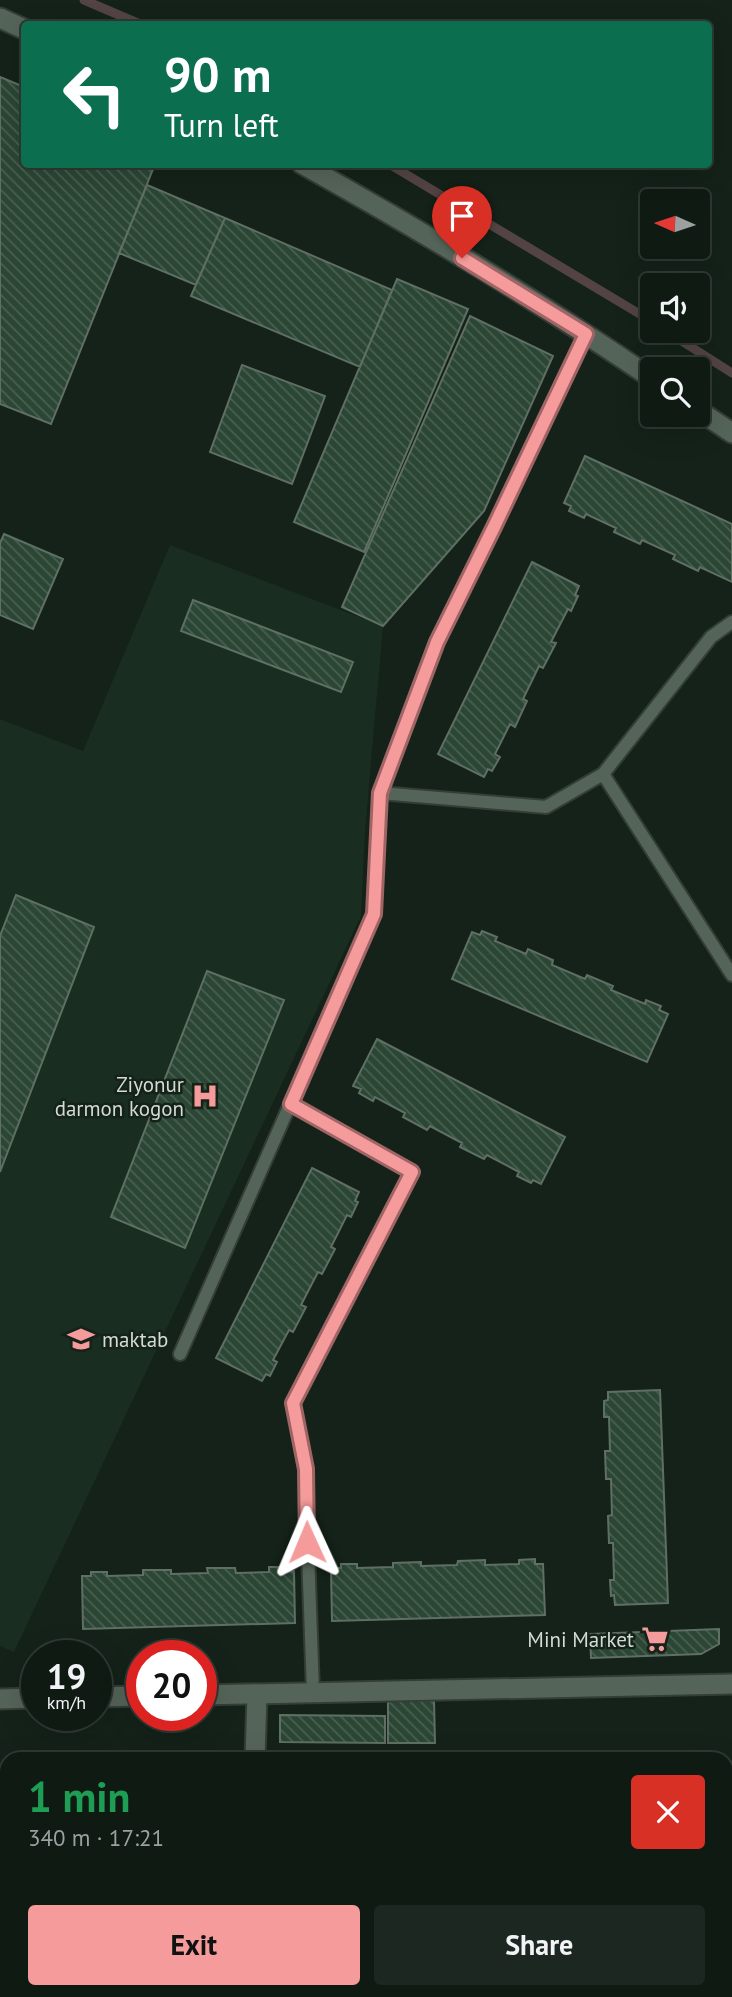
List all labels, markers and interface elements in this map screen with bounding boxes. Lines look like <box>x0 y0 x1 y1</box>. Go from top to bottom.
text: 90 m <box>164 42 271 106</box>
icon: left <box>49 49 140 140</box>
text: Turn left <box>164 104 279 146</box>
pin <box>432 186 492 258</box>
north arrow <box>640 189 710 259</box>
map controls <box>640 189 710 427</box>
icon: arrive <box>443 197 481 235</box>
button: sound <box>640 273 710 343</box>
button: search <box>640 357 710 427</box>
place label: Ziyonur darmon kogon <box>55 1071 184 1122</box>
hospital icon: Ziyonur darmon kogon <box>190 1081 220 1111</box>
school or university icon: maktab <box>66 1324 96 1354</box>
place label: maktab <box>102 1326 168 1353</box>
position arrow <box>270 1505 344 1579</box>
supermarket icon: Mini Market <box>640 1624 670 1654</box>
place label: Mini Market <box>527 1626 634 1653</box>
speed limit sign: 20 <box>126 1640 217 1731</box>
text: 19 <box>47 1653 86 1699</box>
text: km/h <box>47 1691 86 1714</box>
text: 1 min <box>28 1769 130 1824</box>
button: close <box>631 1775 705 1849</box>
text: 340 m · 17:21 <box>28 1823 164 1852</box>
button: Exit <box>28 1905 360 1985</box>
button: Share <box>374 1905 705 1985</box>

